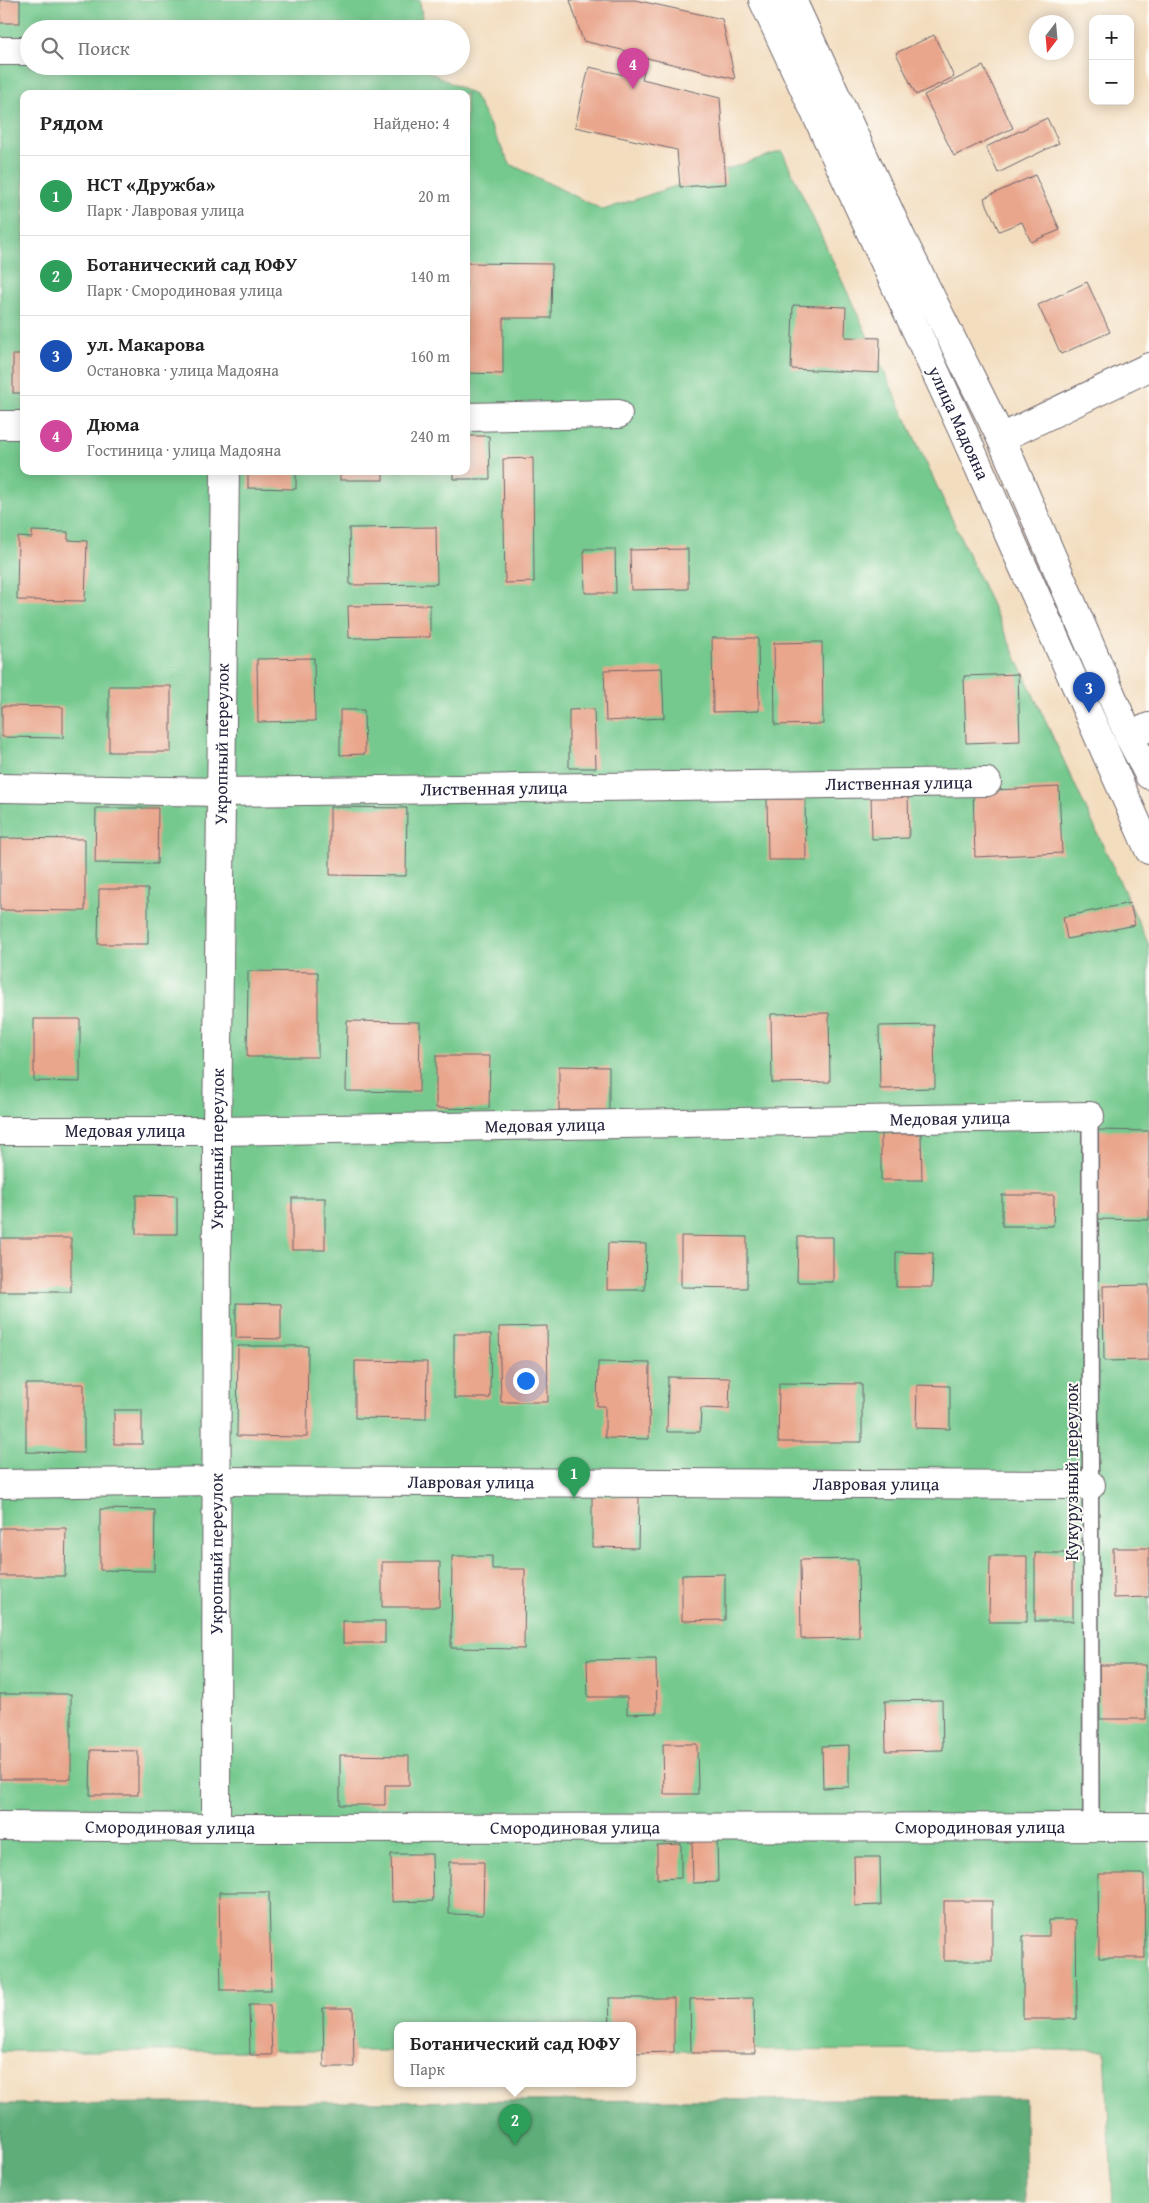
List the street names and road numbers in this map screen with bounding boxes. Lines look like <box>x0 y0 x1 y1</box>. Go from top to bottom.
street label: улица Мадояна <box>921 360 997 484</box>
street label: Укропный переулок <box>207 662 236 825</box>
street label: Лиственная улица <box>825 768 973 797</box>
street label: Лиственная улица <box>420 773 568 802</box>
street label: Укропный переулок <box>203 1067 231 1230</box>
street label: Медовая улица <box>889 1103 1011 1132</box>
street label: Медовая улица <box>484 1110 606 1139</box>
street label: Медовая улица <box>65 1117 186 1144</box>
street label: Кукурузный переулок <box>1058 1383 1085 1561</box>
street label: Лавровая улица <box>408 1468 535 1495</box>
street label: Лавровая улица <box>813 1470 940 1497</box>
street label: Укропный переулок <box>202 1473 230 1635</box>
street label: Смородиновая улица <box>85 1813 255 1841</box>
street label: Смородиновая улица <box>895 1813 1065 1840</box>
street label: Смородиновая улица <box>490 1814 660 1841</box>

